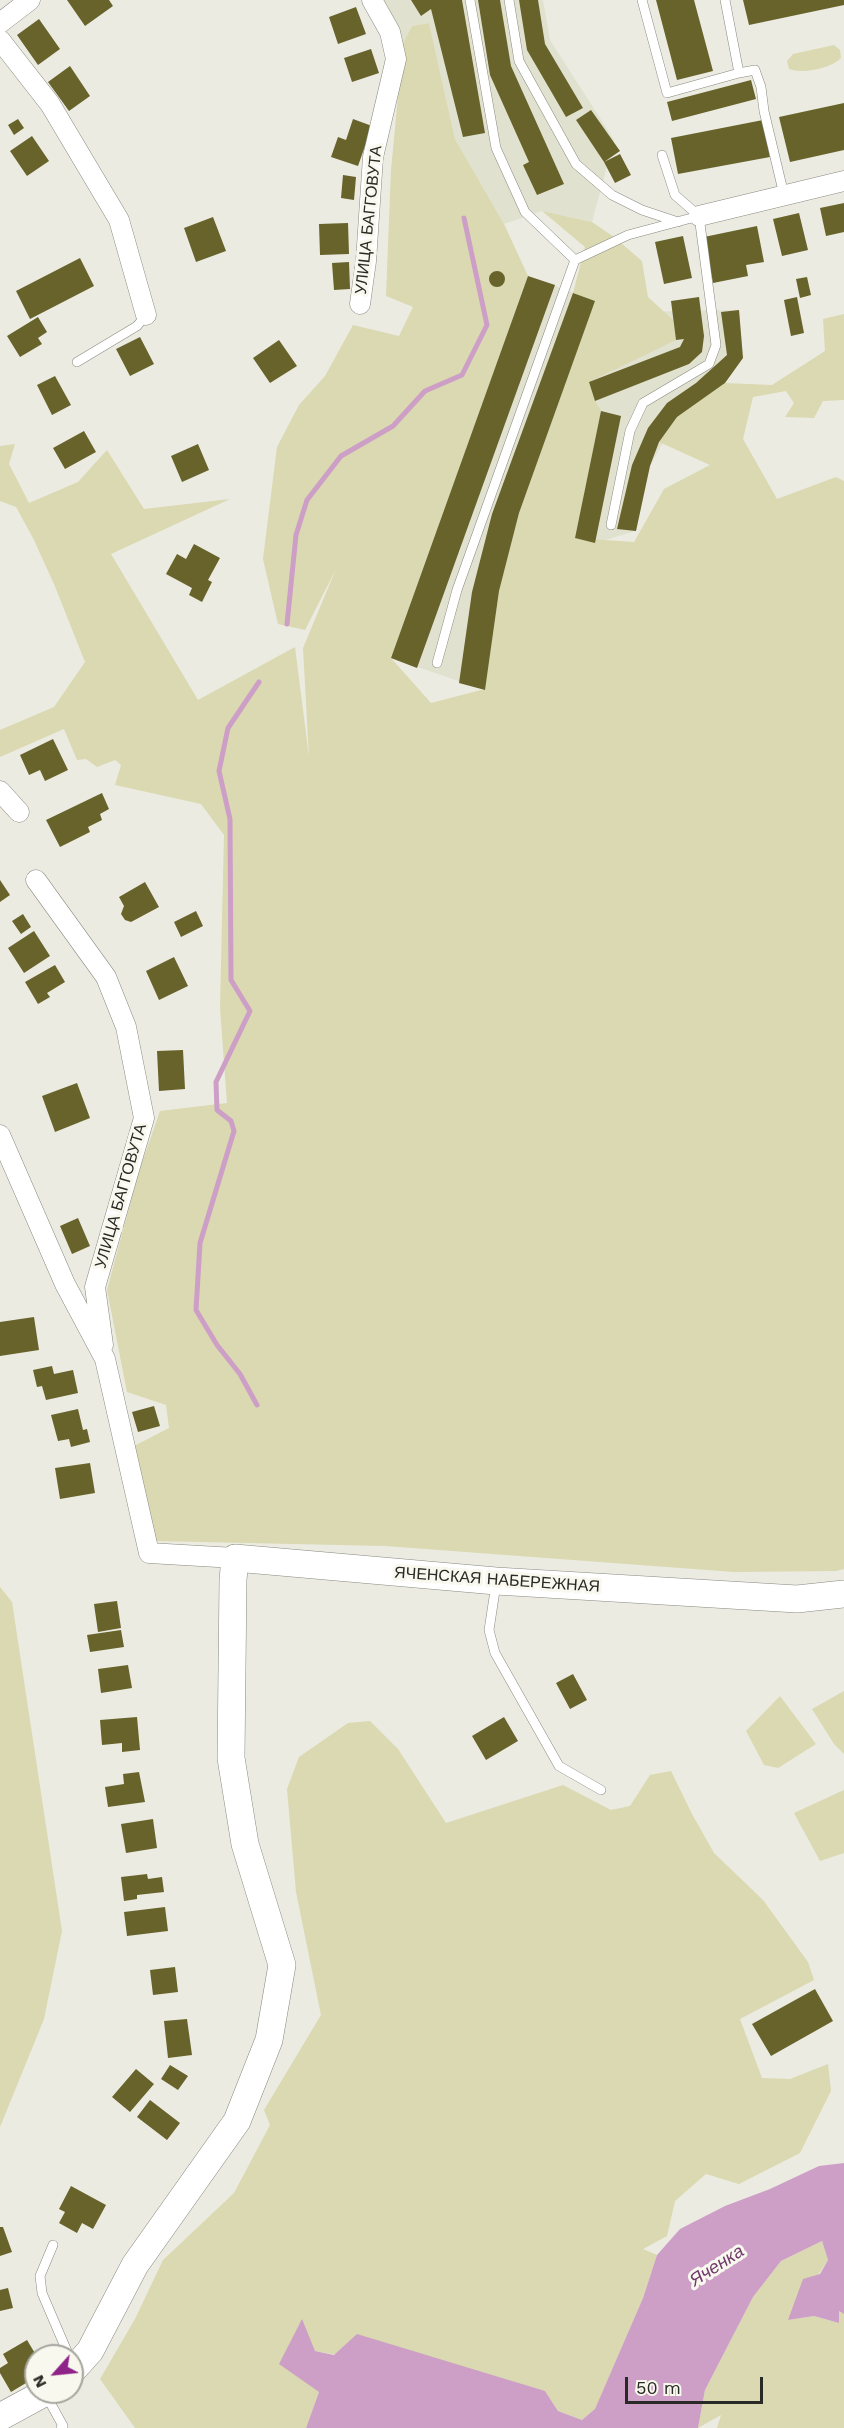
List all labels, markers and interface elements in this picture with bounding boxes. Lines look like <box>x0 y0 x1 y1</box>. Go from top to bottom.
street label: УЛИЦА БАГГОВУТА <box>352 145 386 295</box>
street label: УЛИЦА БАГГОВУТА <box>91 1121 151 1271</box>
street label: ЯЧЕНСКАЯ НАБЕРЕЖНАЯ <box>393 1563 601 1597</box>
water label: Яченка <box>686 2241 748 2291</box>
north arrow <box>24 2344 84 2404</box>
scale bar <box>628 2365 766 2403</box>
text: N <box>28 2372 50 2391</box>
text: 50 m <box>636 2377 681 2398</box>

